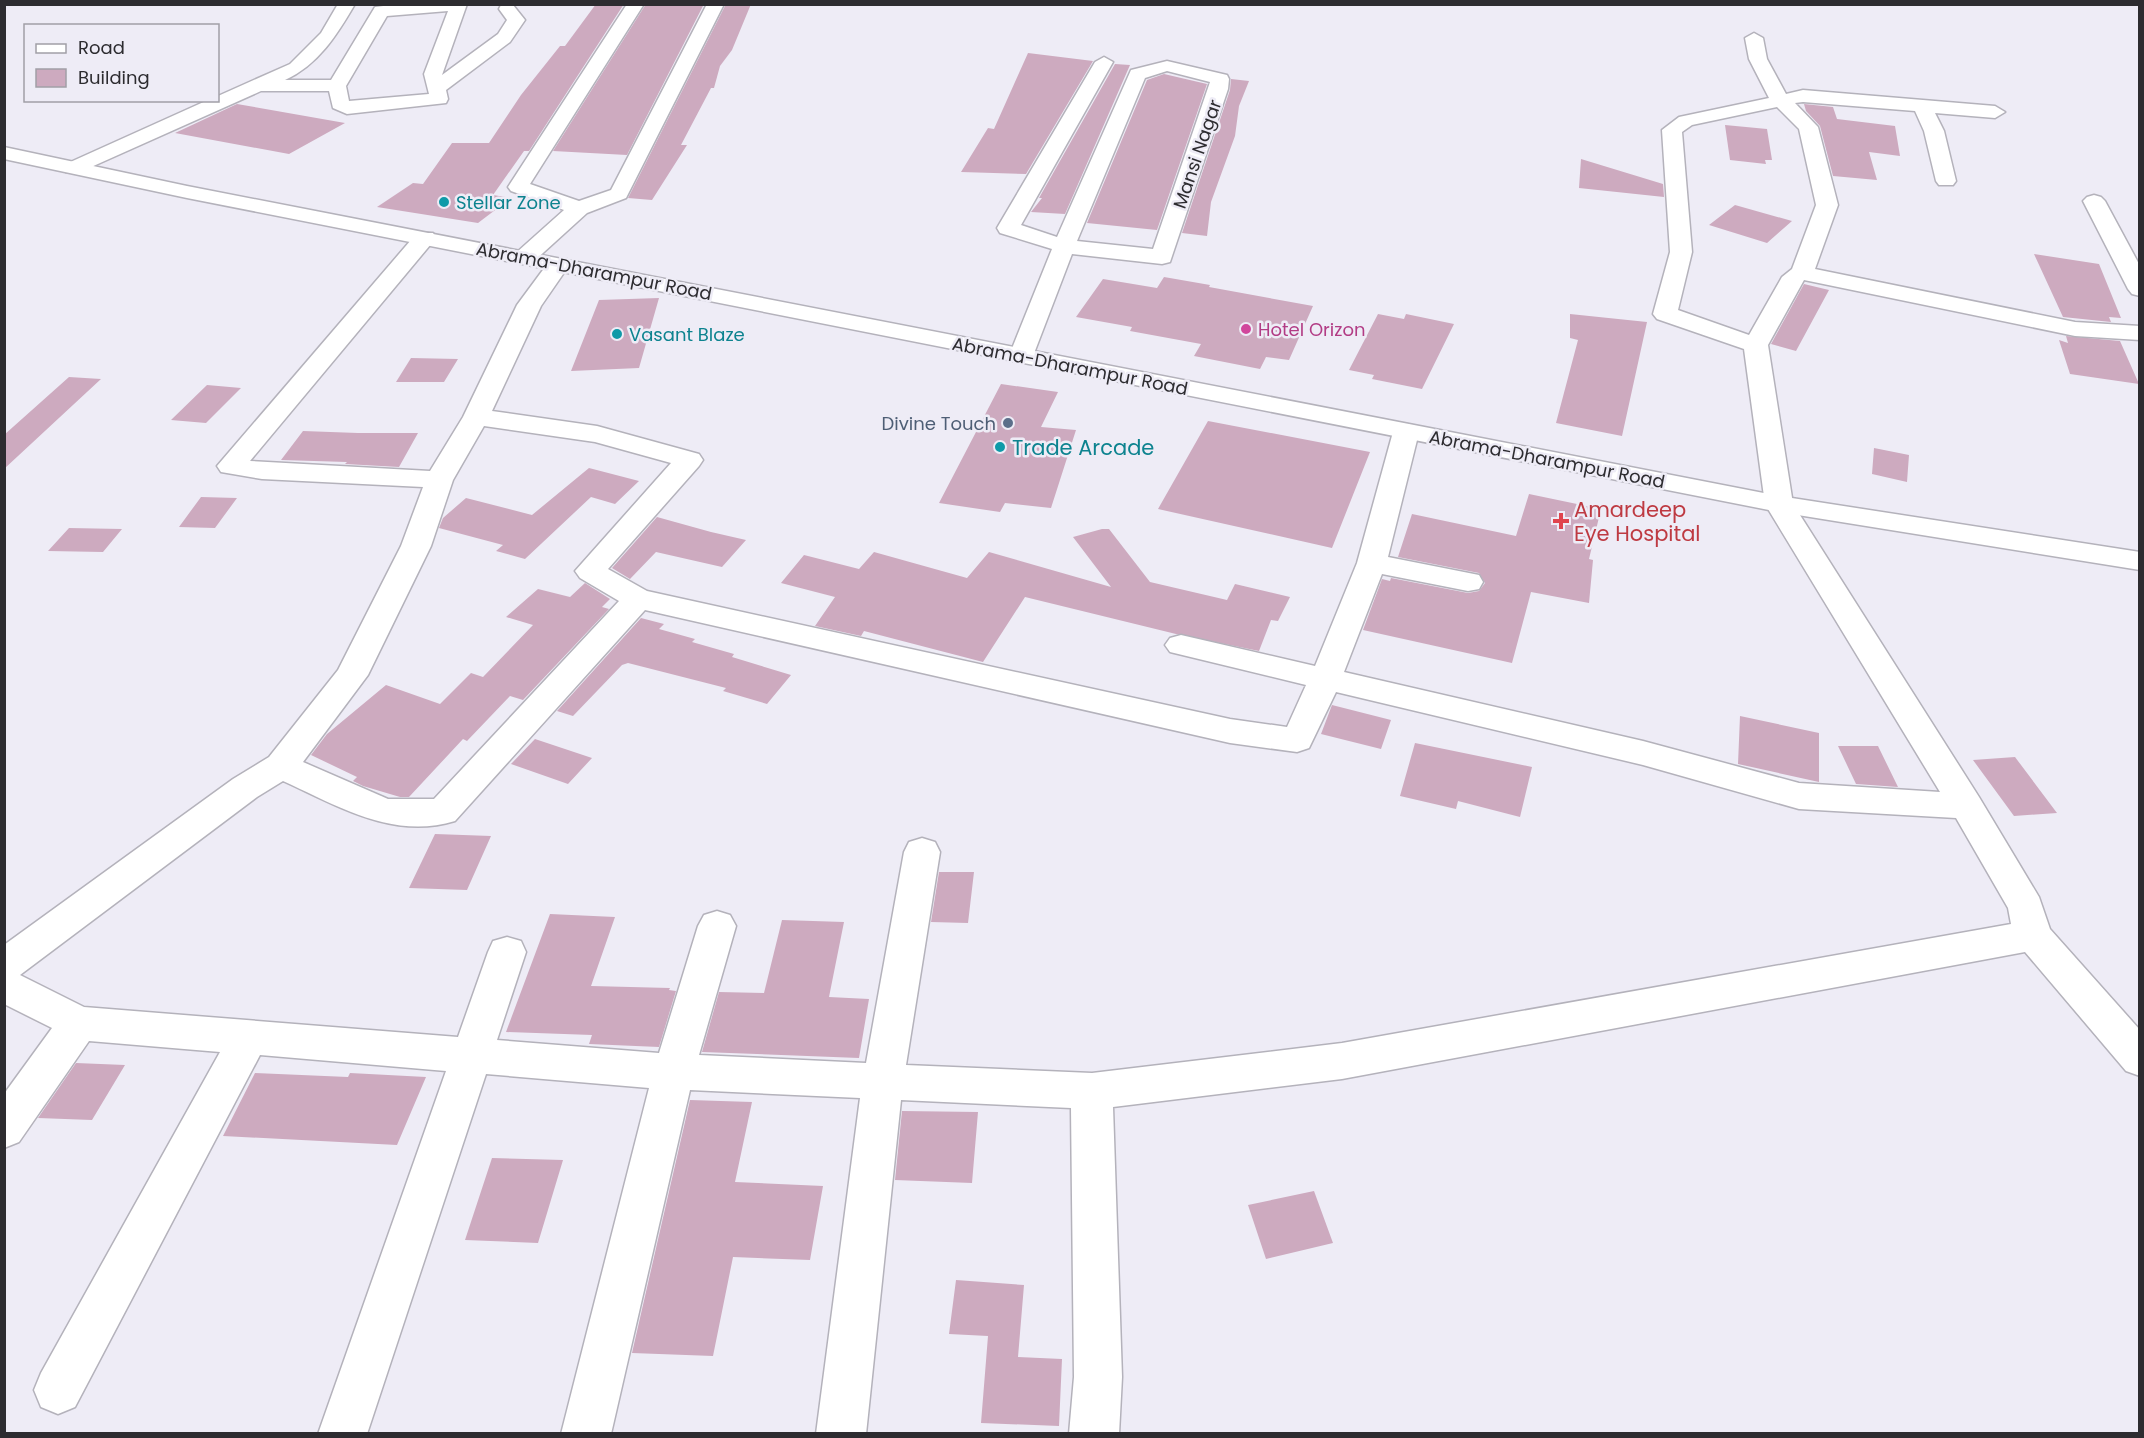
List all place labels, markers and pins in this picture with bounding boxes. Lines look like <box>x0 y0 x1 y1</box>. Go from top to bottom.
place label: Stellar Zone <box>456 190 561 215</box>
marker: Stellar Zone <box>437 195 451 209</box>
place label: Hotel Orizon <box>1258 317 1365 342</box>
place label: Vasant Blaze <box>629 322 745 347</box>
marker: Hotel Orizon <box>1239 322 1253 336</box>
marker: Vasant Blaze <box>610 327 624 341</box>
place label: Divine Touch <box>882 411 996 436</box>
marker: Divine Touch <box>1001 416 1015 430</box>
place label: Trade Arcade <box>1012 433 1154 462</box>
marker: Trade Arcade <box>993 440 1007 454</box>
place label: Amardeep Eye Hospital <box>1574 495 1701 548</box>
marker: Amardeep Eye Hospital <box>1552 512 1570 530</box>

